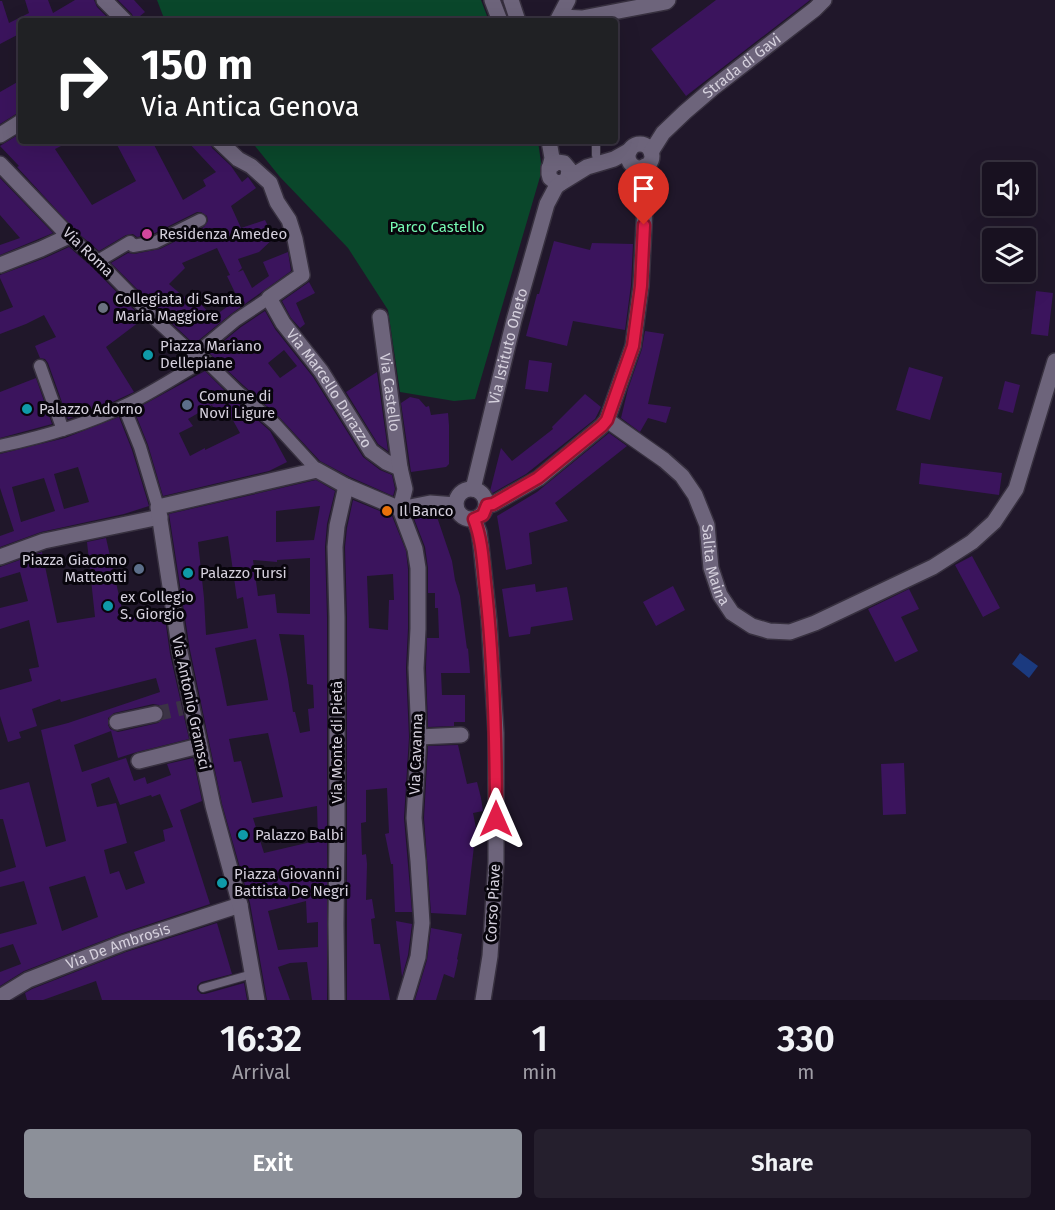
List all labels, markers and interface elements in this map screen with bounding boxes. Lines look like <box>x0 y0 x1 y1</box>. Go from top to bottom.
street label: Strada di Gavi <box>699 30 784 102</box>
text: 150 m <box>141 40 253 90</box>
icon: right <box>42 42 120 120</box>
text: Via Antica Genova <box>141 91 359 123</box>
map controls <box>982 162 1036 282</box>
button: sound <box>982 162 1036 216</box>
pin <box>618 163 669 225</box>
icon: arrive <box>627 172 660 205</box>
park label: Parco Castello <box>389 218 485 236</box>
street label: Via Roma <box>59 224 117 280</box>
place label: Residenza Amedeo <box>159 225 287 243</box>
marker: Residenza Amedeo <box>140 227 154 241</box>
button: layers <box>982 228 1036 282</box>
street label: Via Istituto Oneto <box>485 286 532 406</box>
place label: Collegiata di Santa Maria Maggiore <box>115 290 242 325</box>
marker: Collegiata di Santa Maria Maggiore <box>96 301 110 315</box>
street label: Via Marcello Durazzo <box>282 325 376 451</box>
place label: Piazza Mariano Dellepiane <box>160 337 262 372</box>
marker: Piazza Mariano Dellepiane <box>141 348 155 362</box>
street label: Via Castello <box>376 352 404 433</box>
place label: Comune di Novi Ligure <box>199 387 275 422</box>
marker: Comune di Novi Ligure <box>180 398 194 412</box>
place label: Palazzo Adorno <box>39 400 143 418</box>
marker: Palazzo Adorno <box>20 402 34 416</box>
place label: Il Banco <box>399 502 454 520</box>
marker: Il Banco <box>380 504 394 518</box>
street label: Salita Maina <box>698 523 734 609</box>
place label: Piazza Giacomo Matteotti <box>22 551 127 586</box>
marker: Piazza Giacomo Matteotti <box>132 562 146 576</box>
place label: Palazzo Tursi <box>200 564 287 582</box>
marker: Palazzo Tursi <box>181 566 195 580</box>
place label: ex Collegio S. Giorgio <box>120 588 194 623</box>
marker: ex Collegio S. Giorgio <box>101 599 115 613</box>
street label: Via Antonio Gramsci <box>168 635 214 771</box>
street label: Via Monte di Pietà <box>328 680 346 804</box>
street label: Via Cavanna <box>406 713 426 795</box>
position arrow <box>464 787 528 851</box>
place label: Palazzo Balbi <box>255 826 344 844</box>
marker: Palazzo Balbi <box>236 828 250 842</box>
street label: Corso Piave <box>482 863 504 943</box>
place label: Piazza Giovanni Battista De Negri <box>234 865 349 900</box>
marker: Piazza Giovanni Battista De Negri <box>215 876 229 890</box>
street label: Via De Ambrosis <box>63 919 172 973</box>
text: 16:32 <box>220 1017 302 1061</box>
text: 1 <box>531 1017 548 1061</box>
text: 330 <box>777 1017 835 1061</box>
text: Arrival <box>232 1060 290 1084</box>
text: min <box>522 1060 557 1084</box>
text: m <box>797 1060 814 1084</box>
button: Exit <box>24 1129 522 1198</box>
button: Share <box>534 1129 1031 1198</box>

